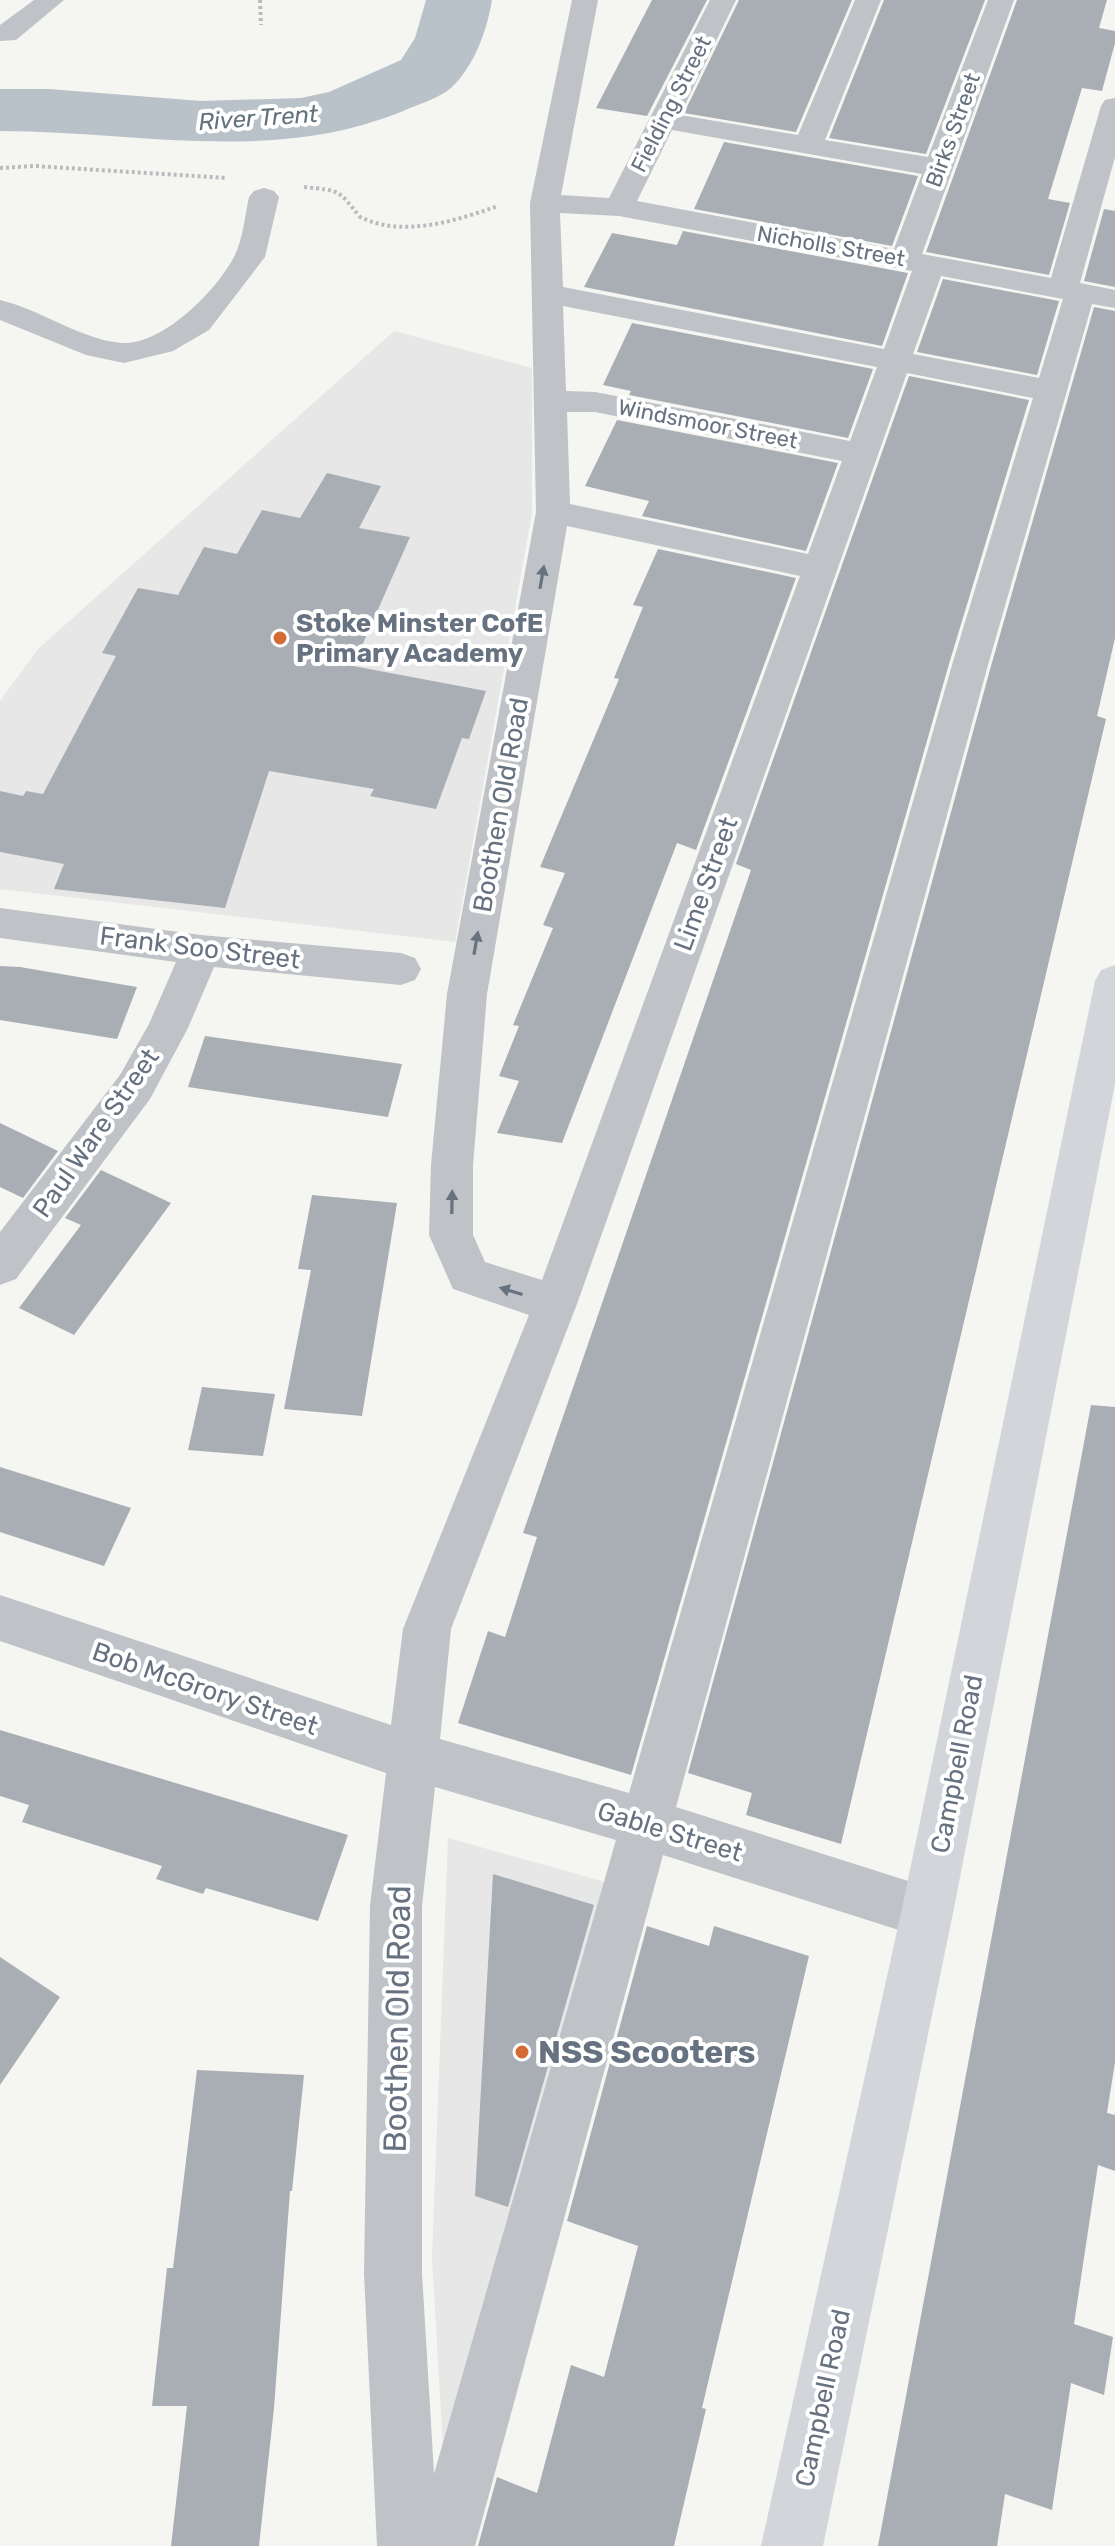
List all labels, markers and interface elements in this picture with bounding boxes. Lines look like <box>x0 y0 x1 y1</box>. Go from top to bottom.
street label: Fielding Street <box>625 31 717 177</box>
street label: Birks Street <box>920 69 986 191</box>
water label: River Trent <box>197 100 320 136</box>
street label: Nicholls Street <box>755 220 907 272</box>
street label: Windsmoor Street <box>616 393 800 455</box>
one-way arrow <box>536 564 548 589</box>
place label: Stoke Minster CofE Primary Academy <box>296 608 543 669</box>
marker: Stoke Minster CofE Primary Academy <box>271 629 289 647</box>
street label: Boothen Old Road <box>467 695 535 915</box>
street label: Lime Street <box>667 813 745 955</box>
street label: Frank Soo Street <box>98 920 302 976</box>
one-way arrow <box>470 930 483 955</box>
street label: Paul Ware Street <box>26 1043 166 1223</box>
one-way arrow <box>445 1189 458 1214</box>
one-way arrow <box>499 1284 523 1297</box>
street label: Bob McGrory Street <box>88 1636 322 1742</box>
street label: Campbell Road <box>925 1672 989 1856</box>
street label: Gable Street <box>594 1795 746 1869</box>
street label: Boothen Old Road <box>376 1885 418 2153</box>
place label: NSS Scooters <box>538 2033 756 2071</box>
marker: NSS Scooters <box>513 2043 531 2061</box>
street label: Campbell Road <box>789 2306 857 2490</box>

